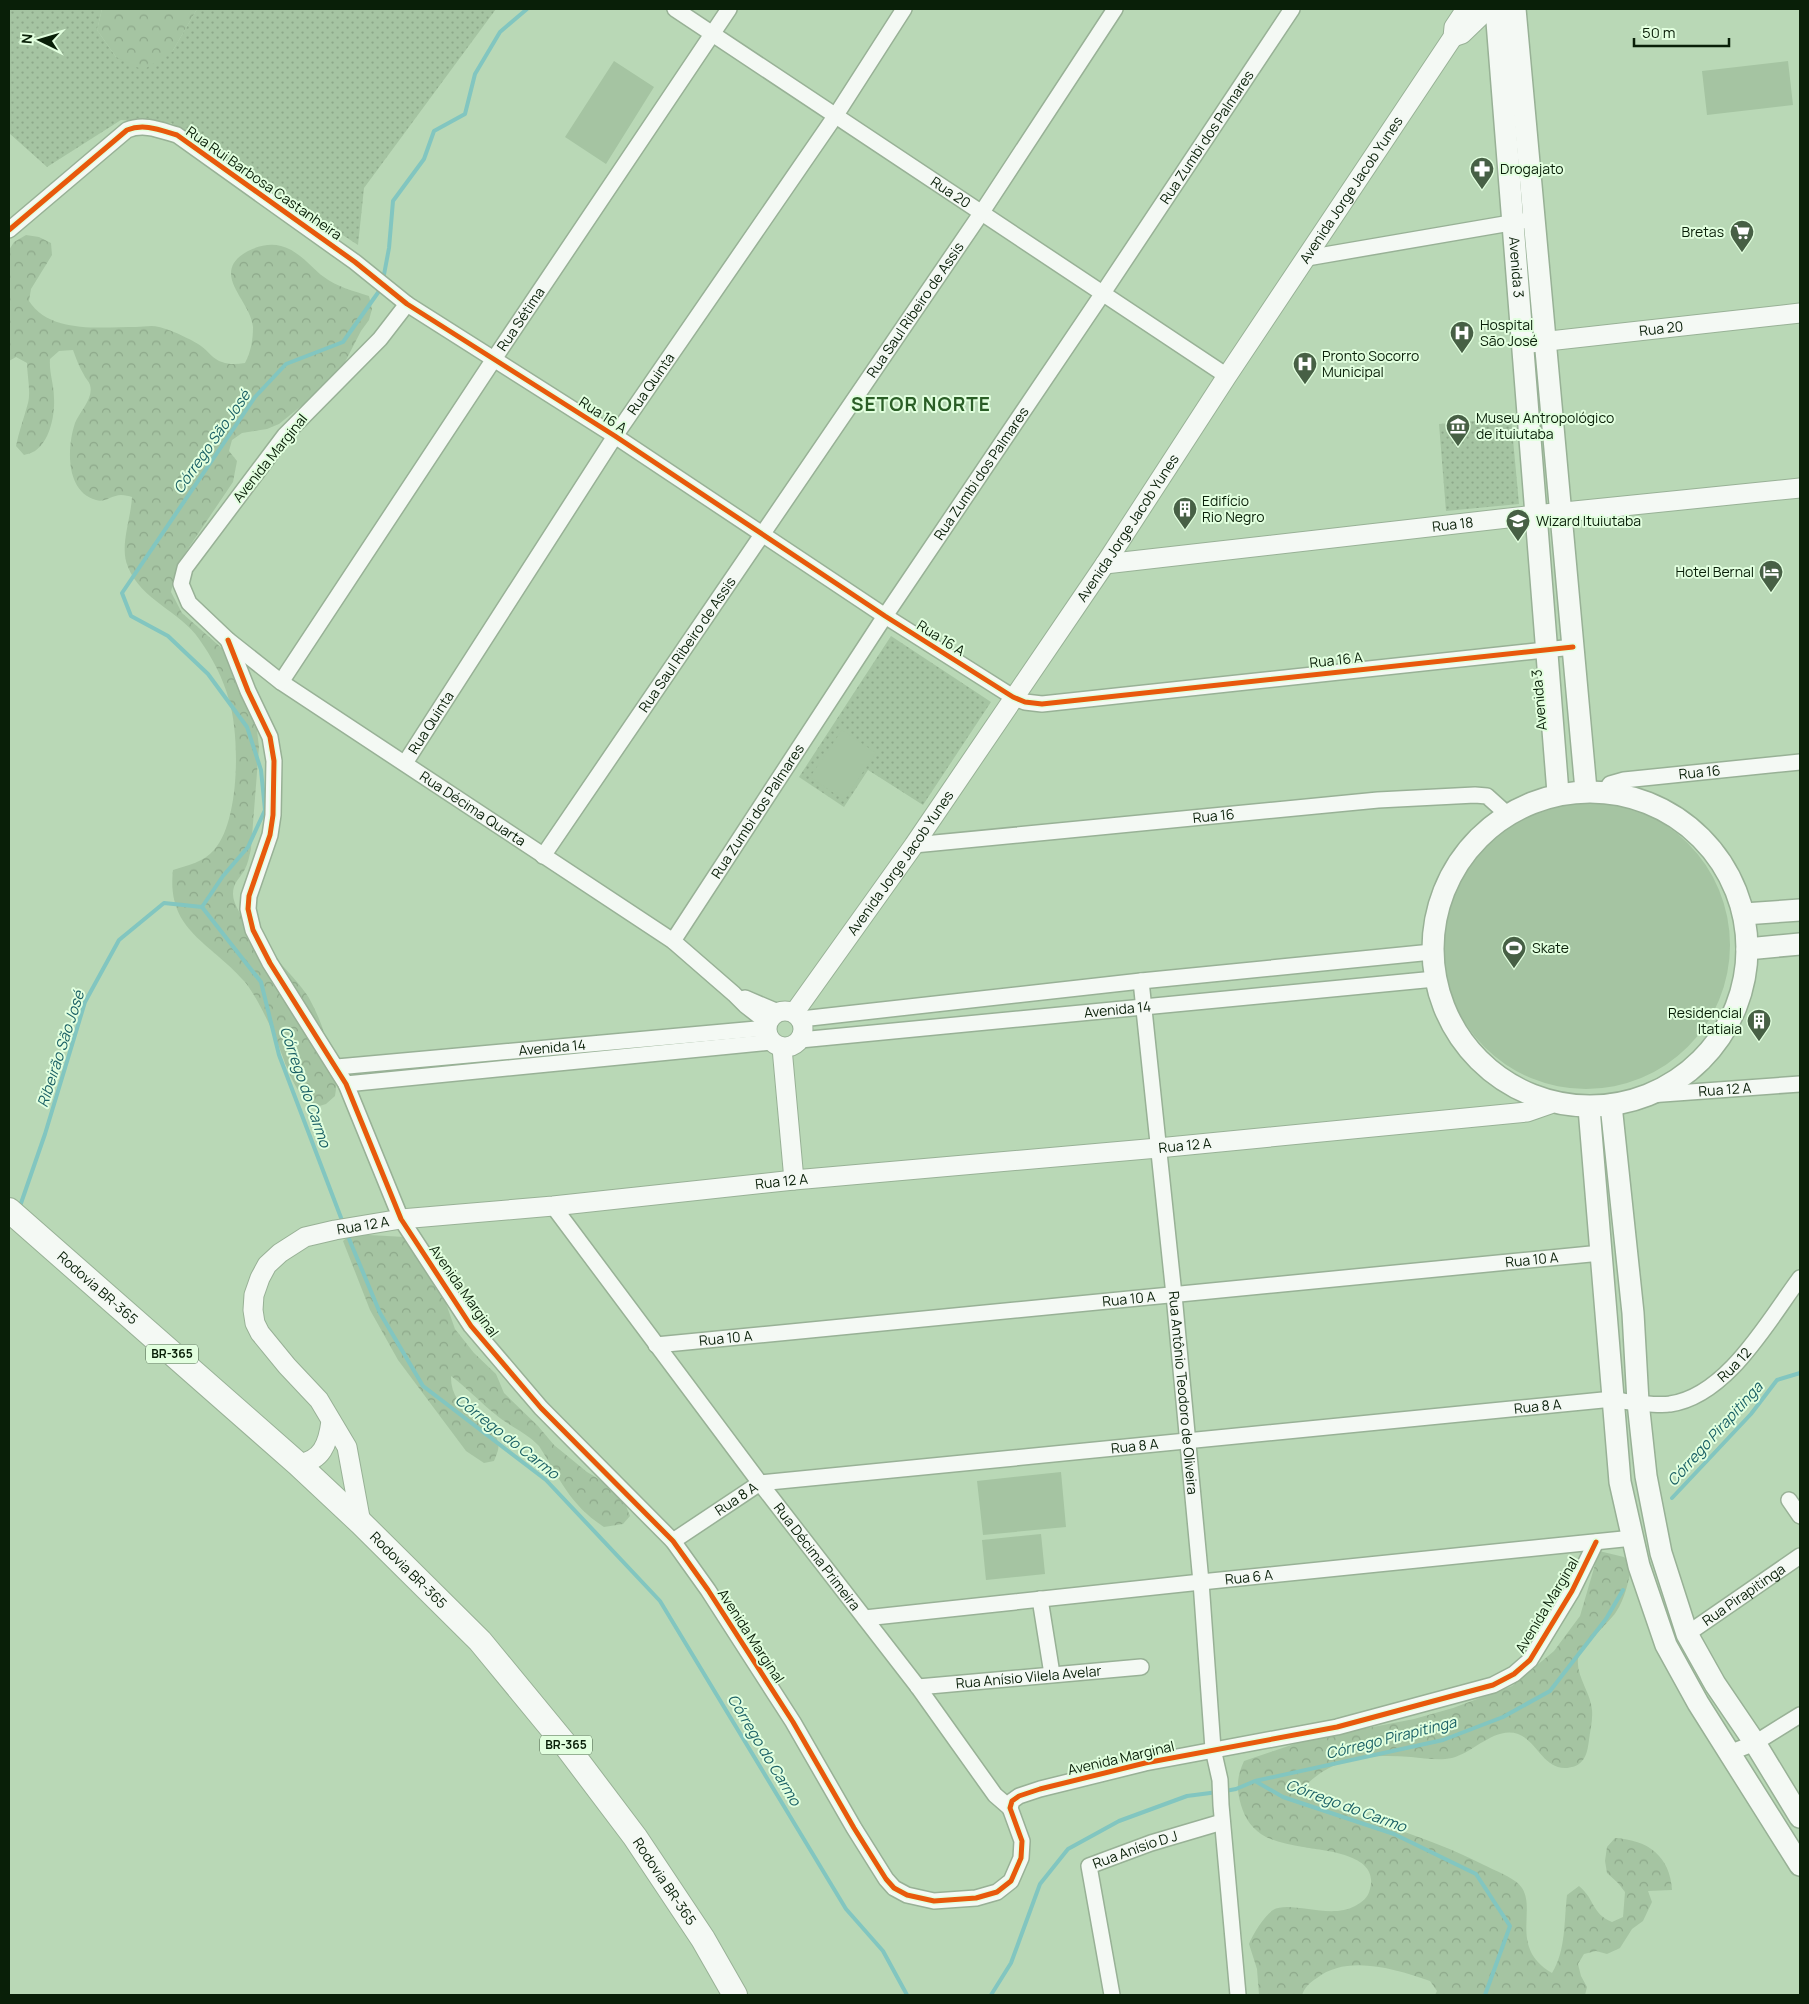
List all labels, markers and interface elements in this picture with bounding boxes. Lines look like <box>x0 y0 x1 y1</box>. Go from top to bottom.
north arrow <box>15 15 65 65</box>
scale bar <box>1634 15 1729 47</box>
text: 50 m <box>1642 22 1676 43</box>
text: N <box>17 33 36 45</box>
street label: Rua Zumbi dos Palmares <box>1155 66 1258 207</box>
street label: Avenida Jorge Jacob Yunes <box>1295 112 1407 267</box>
street label: Rua Rui Barbosa Castanheira <box>183 121 346 244</box>
pharmacy icon: Drogajato <box>1469 156 1495 190</box>
place label: Drogajato <box>1500 159 1564 178</box>
street label: Rua 20 <box>927 172 975 212</box>
supermarket icon: Bretas <box>1729 219 1755 253</box>
place label: Bretas <box>1682 222 1724 241</box>
street label: Avenida 3 <box>1505 236 1529 299</box>
street label: Rua Saul Ribeiro de Assis <box>862 238 968 381</box>
street label: Rua Sétima <box>492 283 549 354</box>
place label: Hospital São José <box>1480 315 1538 350</box>
street label: Rua 20 <box>1638 316 1684 340</box>
hospital icon: Hospital São José <box>1449 320 1475 354</box>
place label: Pronto Socorro Municipal <box>1322 346 1419 381</box>
street label: Rua Quinta <box>623 349 679 418</box>
hospital icon: Pronto Socorro Municipal <box>1292 351 1318 385</box>
water label: Córrego São José <box>168 385 256 498</box>
district label: SETOR NORTE <box>851 391 991 417</box>
street label: Rua 16 A <box>576 392 631 437</box>
street label: Rua Zumbi dos Palmares <box>929 403 1033 544</box>
place label: Museu Antropológico de ituiutaba <box>1476 408 1614 443</box>
street label: Avenida Marginal <box>228 409 311 506</box>
museum icon: Museu Antropológico de ituiutaba <box>1445 413 1471 447</box>
street label: Avenida Jorge Jacob Yunes <box>1072 450 1183 605</box>
place label: Edifício Rio Negro <box>1202 491 1264 526</box>
building icon: Edifício Rio Negro <box>1172 496 1198 530</box>
school or university icon: Wizard Ituiutaba <box>1505 508 1531 542</box>
place label: Wizard Ituiutaba <box>1536 511 1641 530</box>
street label: Rua 18 <box>1431 512 1474 536</box>
hotel icon: Hotel Bernal <box>1758 559 1784 593</box>
place label: Hotel Bernal <box>1675 562 1754 581</box>
street label: Rua Saul Ribeiro de Assis <box>634 573 740 716</box>
street label: Rua 16 A <box>914 615 969 660</box>
street label: Rua 16 A <box>1308 647 1364 672</box>
street label: Avenida 3 <box>1526 669 1551 731</box>
street label: Rua Quinta <box>403 687 458 757</box>
street label: Rua Zumbi dos Palmares <box>706 740 808 882</box>
street label: Rua 16 <box>1678 760 1721 783</box>
street label: Rua Décima Quarta <box>416 766 530 850</box>
street label: Avenida Jorge Jacob Yunes <box>843 786 957 939</box>
street label: Rua 16 <box>1192 804 1235 827</box>
sports icon: Skate <box>1501 935 1527 969</box>
place label: Skate <box>1532 938 1569 957</box>
water label: Ribeirão São José <box>32 987 90 1110</box>
street label: Avenida 14 <box>1083 996 1152 1022</box>
place label: Residencial Itatiaia <box>1668 1003 1742 1038</box>
building icon: Residencial Itatiaia <box>1746 1008 1772 1042</box>
water label: Córrego do Carmo <box>275 1024 336 1151</box>
street label: Avenida 14 <box>518 1034 586 1059</box>
street label: Rua 12 A <box>1698 1078 1752 1100</box>
street label: Rua 12 A <box>1158 1133 1212 1157</box>
street label: Rua 12 A <box>754 1169 809 1193</box>
street label: Rua 12 A <box>335 1211 391 1239</box>
street label: Avenida Marginal <box>425 1241 503 1341</box>
street label: Rodovia BR-365 <box>53 1247 142 1328</box>
street label: Rua 10 A <box>1504 1247 1559 1271</box>
street label: Rua 10 A <box>1101 1286 1156 1311</box>
street label: Rua Antônio Teodoro de Oliveira <box>1165 1290 1203 1495</box>
street label: Rua 10 A <box>698 1326 753 1350</box>
street label: Rua 12 <box>1713 1343 1755 1386</box>
road number: BR-365 <box>146 1345 198 1364</box>
water label: Córrego Pirapitinga <box>1662 1376 1768 1490</box>
water label: Córrego do Carmo <box>451 1389 565 1485</box>
street label: Rua 8 A <box>1513 1394 1562 1418</box>
street label: Rua 8 A <box>1110 1434 1159 1457</box>
street label: Rua 8 A <box>711 1477 761 1520</box>
street label: Rua Décima Primeira <box>770 1499 865 1614</box>
street label: Rodovia BR-365 <box>366 1527 452 1612</box>
street label: Avenida Marginal <box>1510 1553 1583 1656</box>
street label: Rua Pirapitinga <box>1698 1559 1789 1630</box>
street label: Rua 6 A <box>1224 1565 1274 1589</box>
street label: Avenida Marginal <box>714 1585 789 1687</box>
street label: Rua Anísio Vilela Avelar <box>955 1661 1102 1693</box>
water label: Córrego do Carmo <box>723 1690 807 1810</box>
water label: Córrego Pirapitinga <box>1323 1711 1459 1764</box>
road number: BR-365 <box>540 1736 592 1754</box>
street label: Avenida Marginal <box>1066 1736 1176 1779</box>
water label: Córrego do Carmo <box>1283 1774 1410 1837</box>
street label: Rua Anísio D J <box>1090 1826 1180 1873</box>
street label: Rodovia BR-365 <box>629 1834 701 1929</box>

